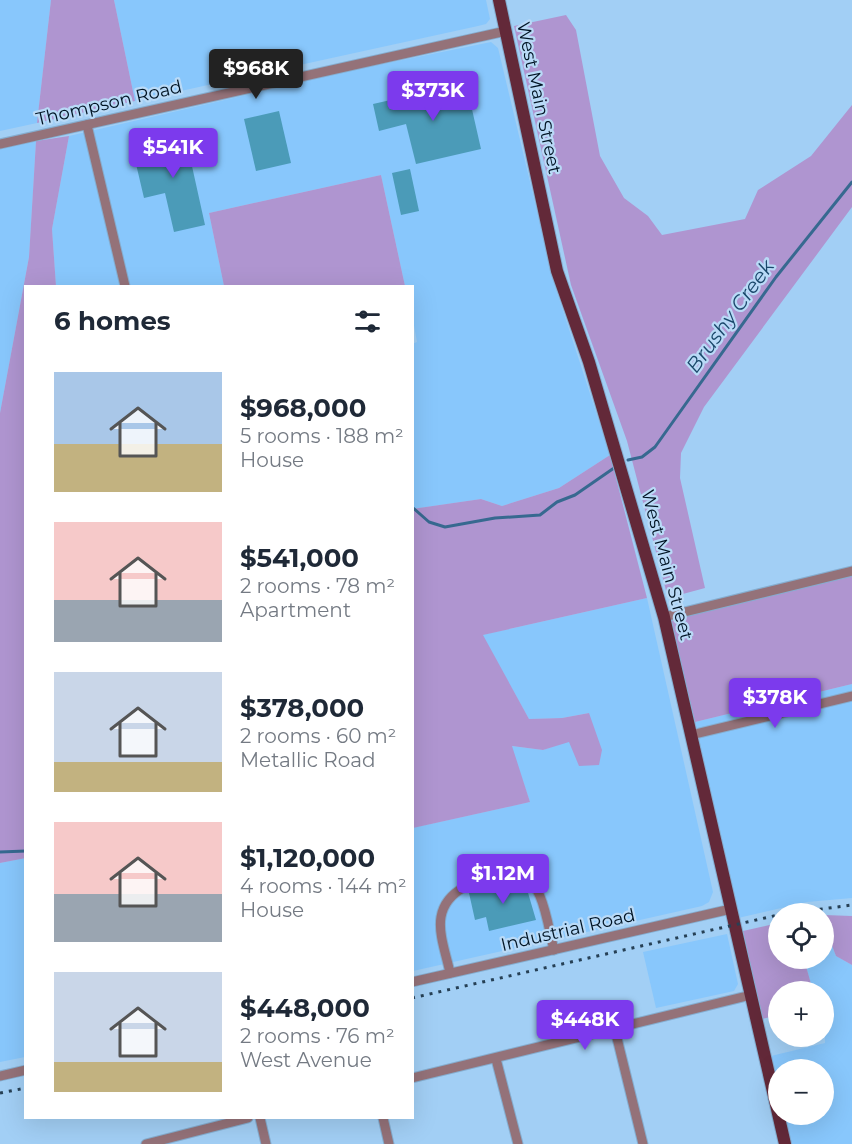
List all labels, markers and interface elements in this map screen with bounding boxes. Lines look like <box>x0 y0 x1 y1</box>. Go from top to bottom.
street label: West Main Street <box>512 20 566 176</box>
pin: $968K <box>214 49 298 100</box>
text: $968K <box>223 56 289 80</box>
pin: $373K <box>391 71 475 122</box>
street label: Thompson Road <box>34 76 184 130</box>
text: $373K <box>401 78 465 102</box>
pin: $541K <box>131 128 215 179</box>
text: $541K <box>143 135 203 159</box>
water label: Brushy Creek <box>681 254 780 377</box>
text: 6 homes <box>54 305 171 337</box>
icon: filters <box>351 305 384 338</box>
text: $968,000 <box>240 392 366 424</box>
icon: home <box>102 396 174 468</box>
text: 5 rooms · 188 m² <box>240 424 404 448</box>
text: House <box>240 448 304 472</box>
street label: West Main Street <box>636 487 698 643</box>
text: $541,000 <box>240 542 359 574</box>
icon: home <box>102 546 174 618</box>
text: 2 rooms · 78 m² <box>240 574 395 598</box>
text: Apartment <box>240 598 351 622</box>
pin: $378K <box>733 678 817 729</box>
text: $378K <box>743 685 807 709</box>
text: $378,000 <box>240 692 364 724</box>
icon: home <box>102 696 174 768</box>
text: 2 rooms · 60 m² <box>240 724 396 748</box>
text: Metallic Road <box>240 748 376 772</box>
text: $1,120,000 <box>240 842 375 874</box>
icon: home <box>102 846 174 918</box>
pin: $1.12M <box>454 854 552 905</box>
text: $1.12M <box>471 861 535 885</box>
text: 4 rooms · 144 m² <box>240 874 407 898</box>
text: House <box>240 898 304 922</box>
map controls <box>768 903 834 1125</box>
button: locate <box>768 903 834 969</box>
street label: Industrial Road <box>499 904 637 956</box>
button: + <box>768 981 834 1047</box>
text: $448,000 <box>240 992 370 1024</box>
icon: home <box>102 996 174 1068</box>
pin: $448K <box>543 1000 627 1051</box>
text: $448K <box>551 1007 619 1031</box>
text: 2 rooms · 76 m² <box>240 1024 395 1048</box>
text: West Avenue <box>240 1048 372 1072</box>
button: − <box>768 1059 834 1125</box>

